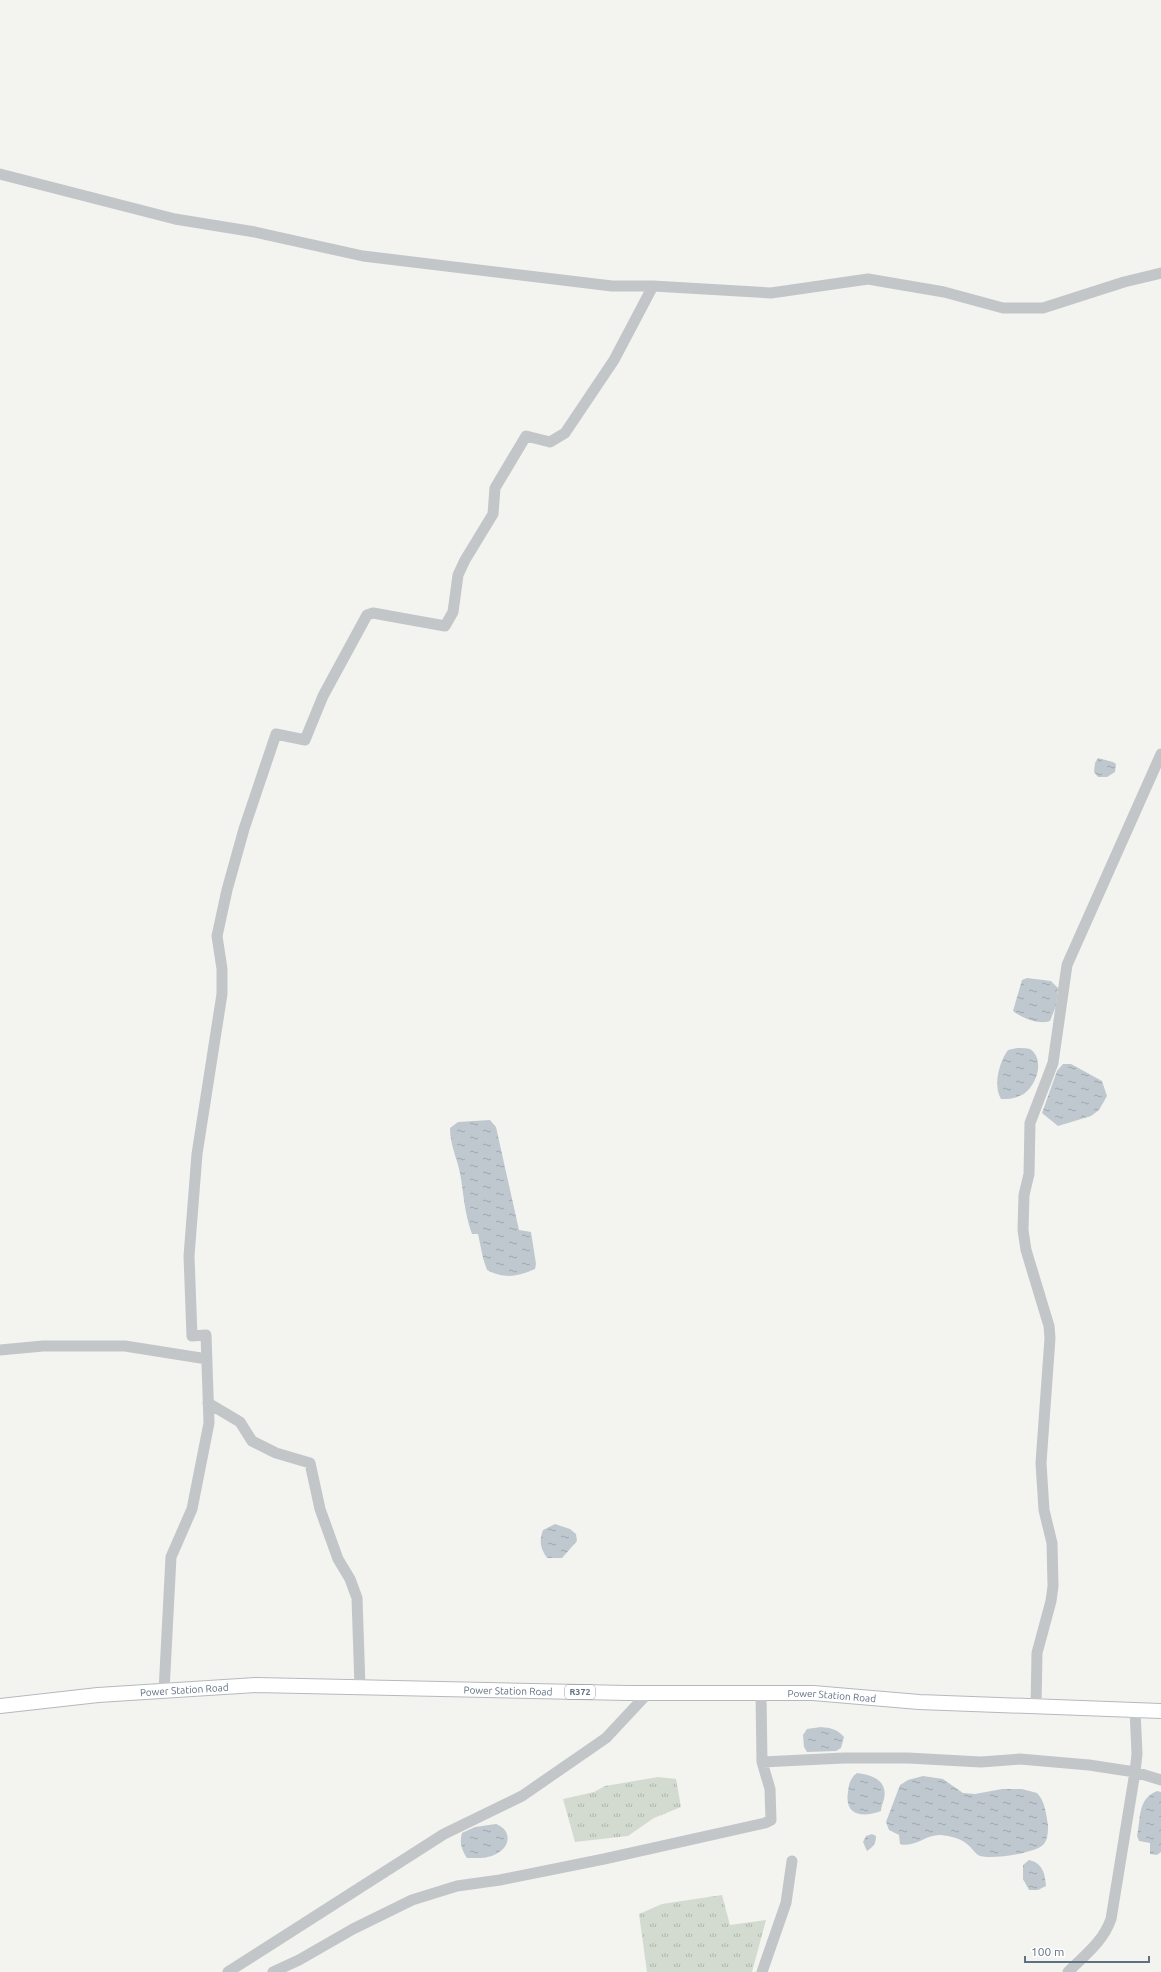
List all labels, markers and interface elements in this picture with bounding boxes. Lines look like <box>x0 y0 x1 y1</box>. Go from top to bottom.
street label: Power Station Road <box>140 1681 229 1698</box>
street label: Power Station Road <box>464 1684 553 1697</box>
road number: R372 <box>565 1685 595 1699</box>
street label: Power Station Road <box>788 1687 877 1704</box>
scale bar <box>1025 1938 1149 1964</box>
text: 100 m <box>1031 1945 1064 1958</box>

